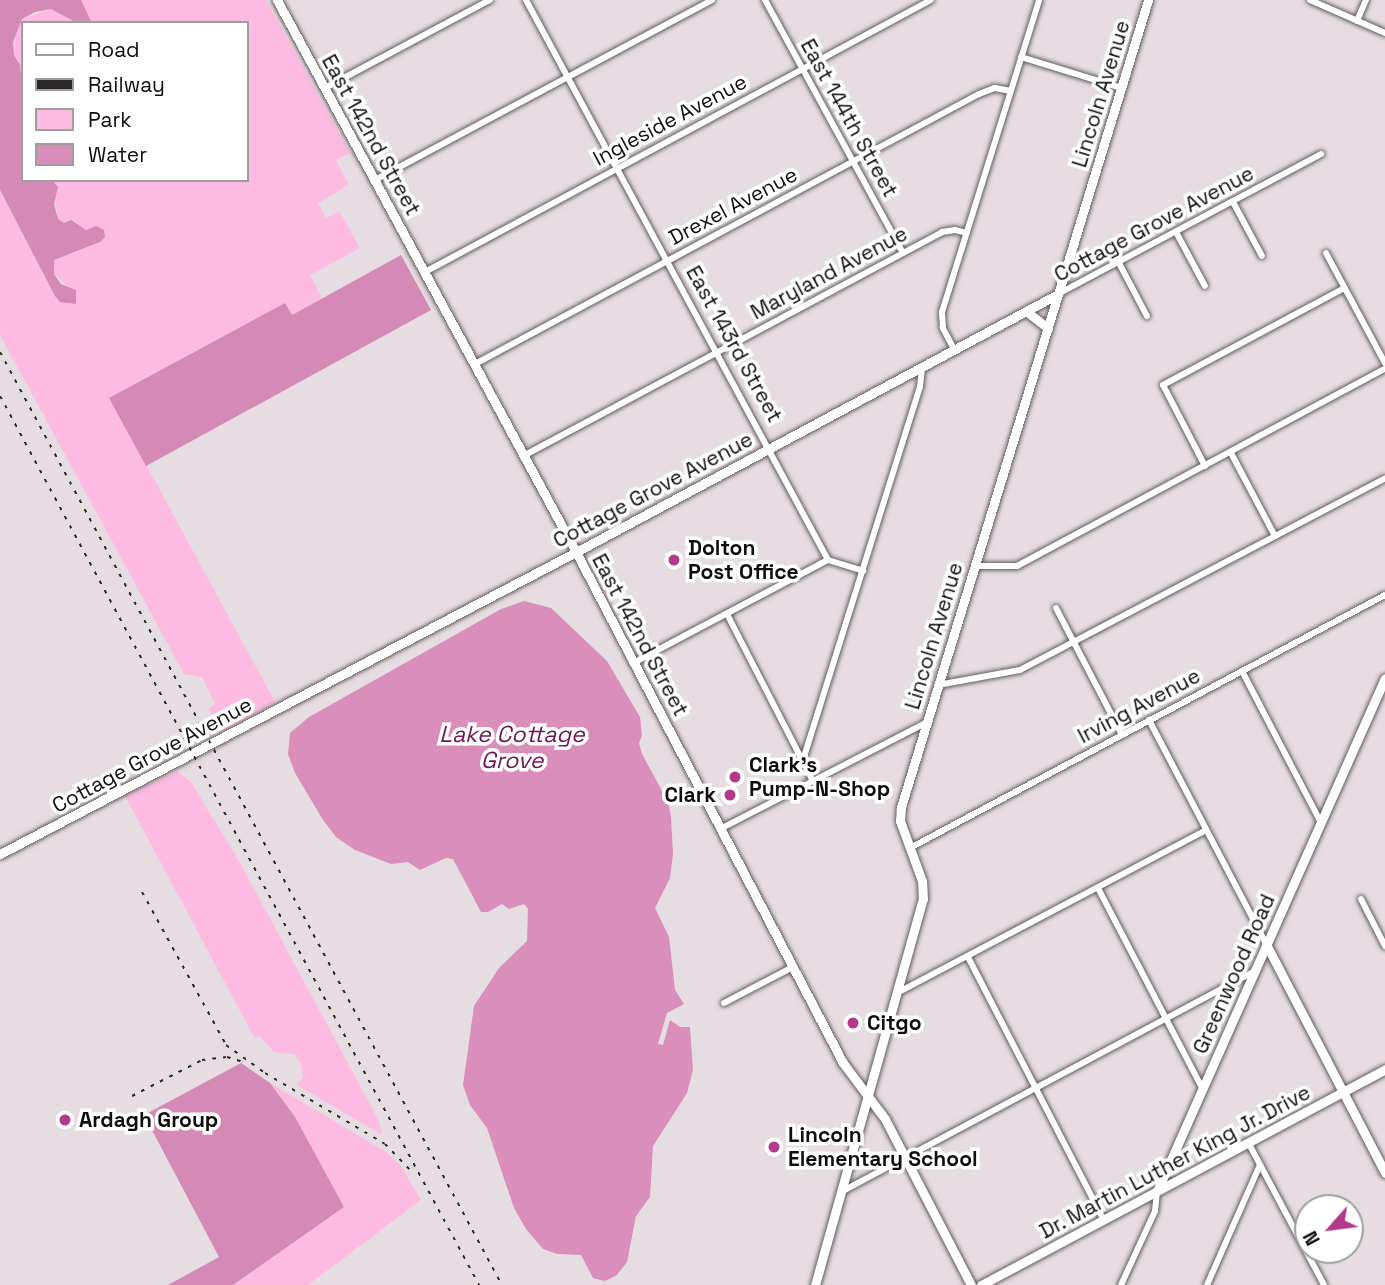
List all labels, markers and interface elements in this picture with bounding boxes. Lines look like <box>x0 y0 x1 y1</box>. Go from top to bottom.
street label: Lincoln Avenue <box>1067 17 1135 171</box>
legend <box>21 21 248 182</box>
street label: East 144th Street <box>795 35 903 201</box>
text: Road <box>88 36 140 63</box>
street label: East 142nd Street <box>316 50 426 220</box>
street label: Ingleside Avenue <box>589 69 751 171</box>
text: Railway <box>88 71 165 98</box>
text: Park <box>88 106 132 133</box>
text: Water <box>88 141 147 168</box>
street label: Cottage Grove Avenue <box>1050 161 1258 287</box>
street label: Drexel Avenue <box>664 162 802 250</box>
street label: Maryland Avenue <box>746 221 912 325</box>
street label: East 143rd Street <box>681 261 787 427</box>
street label: Cottage Grove Avenue <box>549 427 757 553</box>
place label: Dolton Post Office <box>688 535 799 585</box>
street label: East 142nd Street <box>587 550 693 720</box>
marker: Dolton Post Office <box>666 552 682 568</box>
street label: Lincoln Avenue <box>900 559 968 713</box>
street label: Irving Avenue <box>1073 663 1205 749</box>
street label: Cottage Grove Avenue <box>48 692 256 818</box>
water label: Lake Cottage Grove <box>439 720 585 774</box>
place label: Clark's Pump-N-Shop <box>749 752 890 802</box>
marker: Clark's Pump-N-Shop <box>727 769 743 785</box>
place label: Clark <box>665 782 716 808</box>
marker: Clark <box>722 787 738 803</box>
street label: Greenwood Road <box>1187 890 1281 1058</box>
place label: Citgo <box>867 1010 922 1036</box>
marker: Citgo <box>845 1015 861 1031</box>
street label: Dr. Martin Luther King Jr. Drive <box>1035 1079 1315 1245</box>
place label: Ardagh Group <box>79 1107 218 1133</box>
marker: Ardagh Group <box>57 1112 73 1128</box>
place label: Lincoln Elementary School <box>788 1122 978 1172</box>
marker: Lincoln Elementary School <box>766 1139 782 1155</box>
north arrow <box>1294 1194 1364 1264</box>
text: N <box>1298 1227 1326 1250</box>

